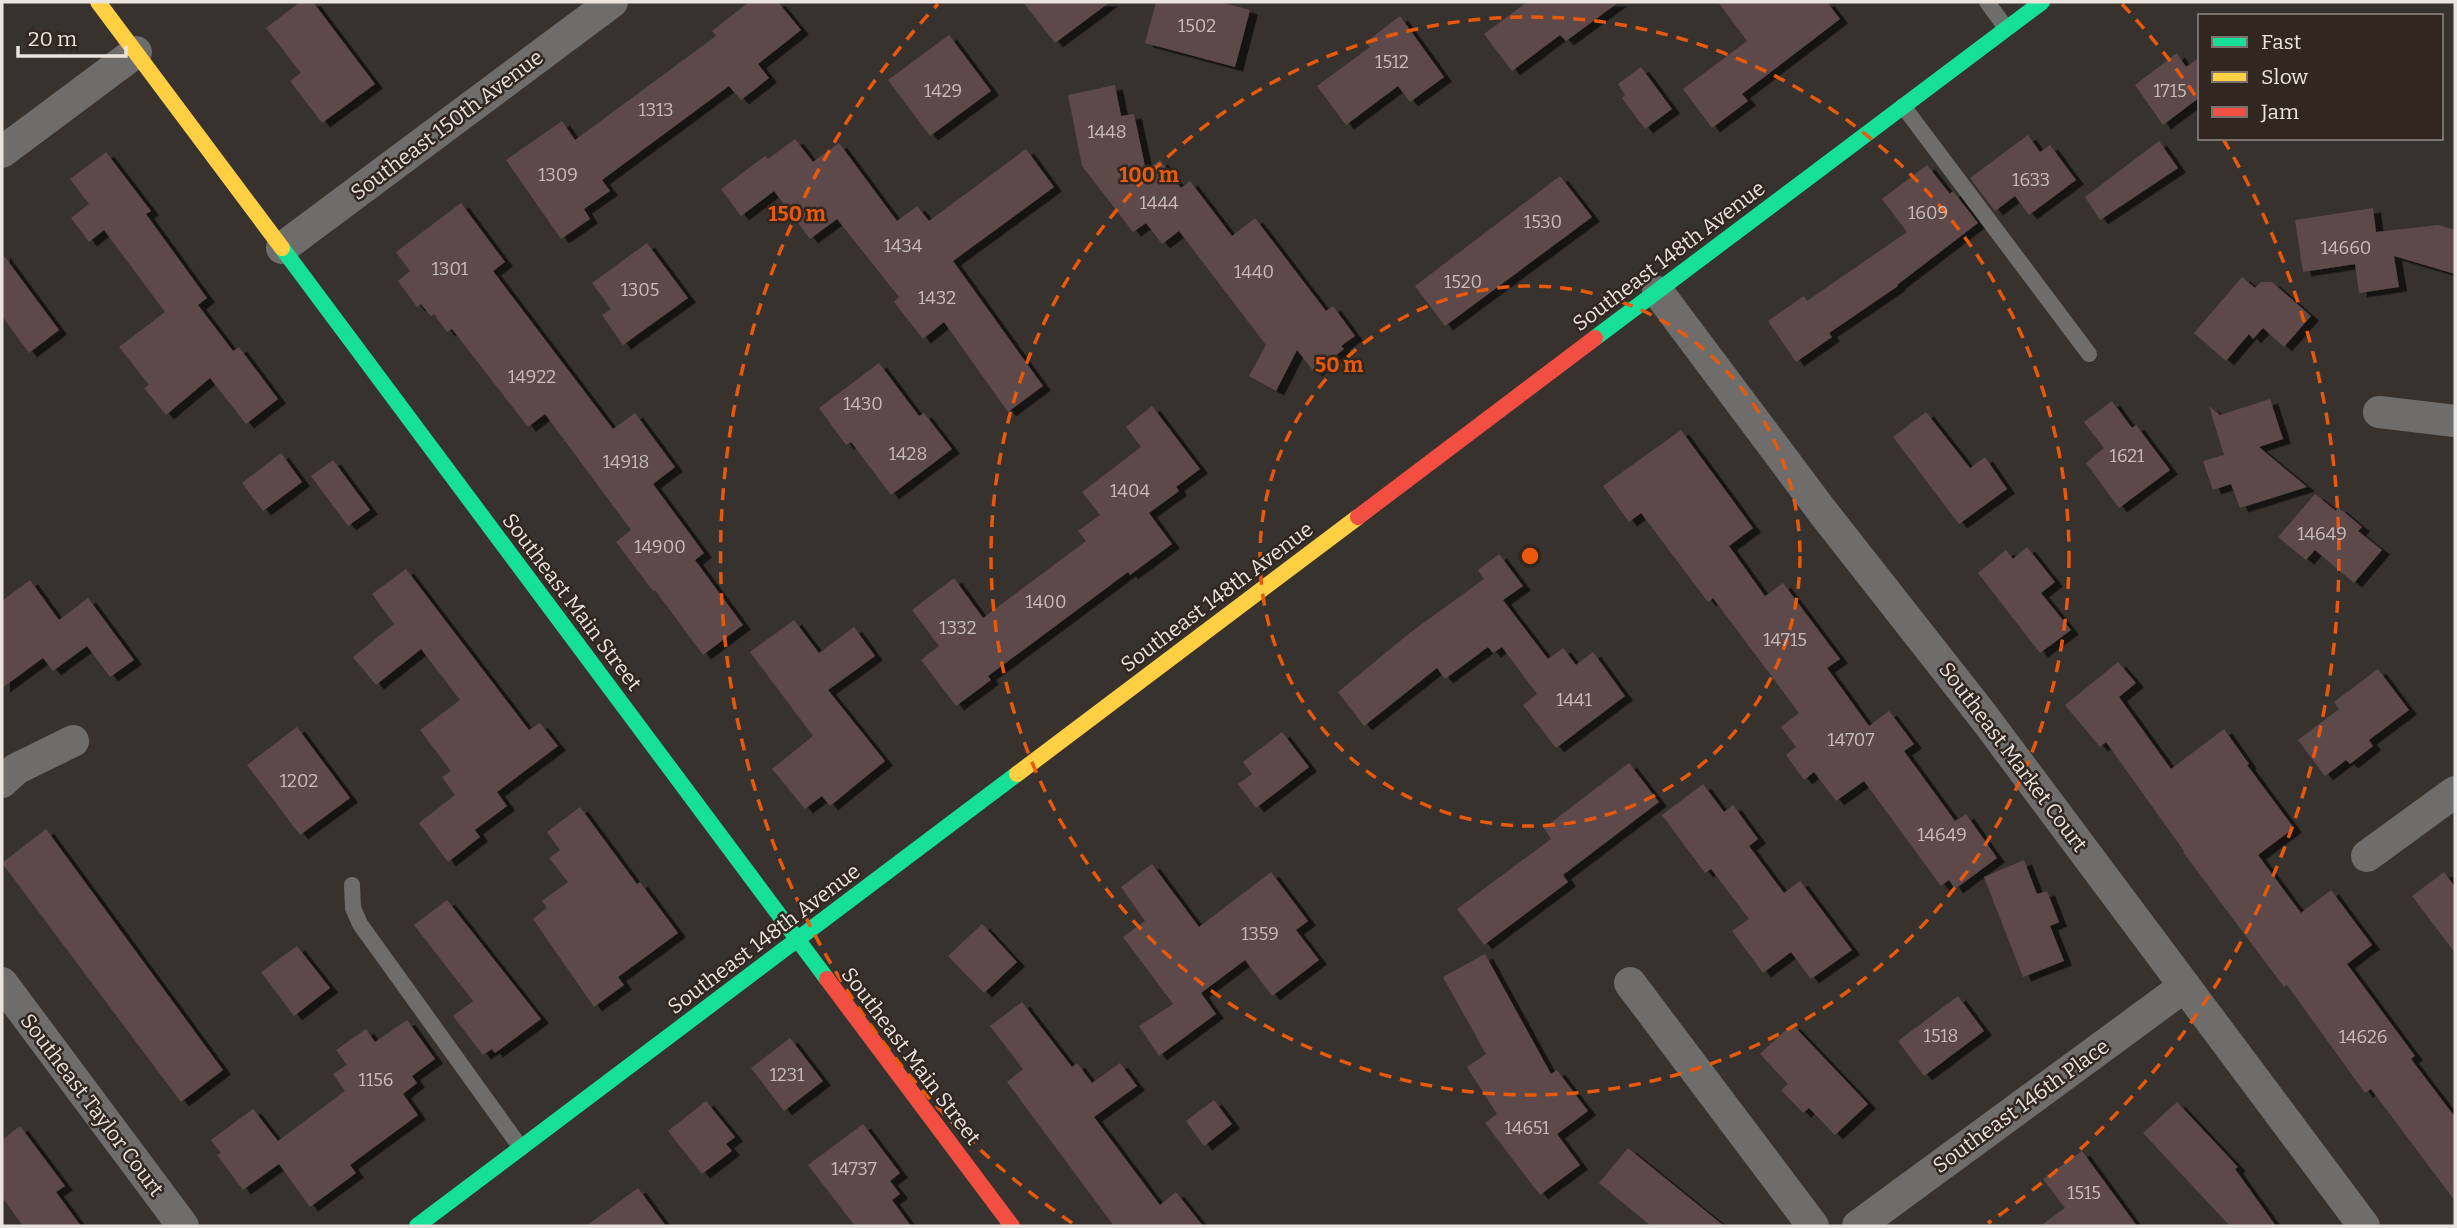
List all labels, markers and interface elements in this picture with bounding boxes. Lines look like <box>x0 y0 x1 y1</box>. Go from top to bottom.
scale bar <box>18 14 126 58</box>
legend <box>2198 14 2443 140</box>
house number: 1502 <box>1178 15 1216 37</box>
text: 20 m <box>28 26 77 52</box>
text: Fast <box>2261 29 2302 55</box>
street label: Southeast 150th Avenue <box>346 44 548 206</box>
house number: 1512 <box>1375 51 1409 73</box>
text: Slow <box>2261 64 2308 90</box>
house number: 1429 <box>924 80 962 102</box>
house number: 1715 <box>2153 80 2187 102</box>
house number: 1313 <box>638 99 674 121</box>
text: Jam <box>2260 99 2299 125</box>
house number: 1448 <box>1087 121 1127 143</box>
text: 100 m <box>1119 162 1179 188</box>
house number: 1309 <box>538 164 578 186</box>
house number: 1633 <box>2012 169 2050 191</box>
street label: Southeast 148th Avenue <box>1568 175 1770 337</box>
house number: 1444 <box>1139 192 1179 214</box>
text: 150 m <box>768 201 826 227</box>
house number: 1609 <box>1908 202 1948 224</box>
house number: 1530 <box>1524 211 1562 233</box>
house number: 1434 <box>884 235 923 257</box>
house number: 14660 <box>2321 237 2371 259</box>
house number: 1301 <box>432 258 469 280</box>
house number: 1440 <box>1234 261 1274 283</box>
house number: 1520 <box>1444 271 1482 293</box>
house number: 1305 <box>621 279 659 301</box>
house number: 1432 <box>918 287 956 309</box>
text: 50 m <box>1315 352 1363 378</box>
house number: 14922 <box>508 366 556 388</box>
house number: 1430 <box>843 393 883 415</box>
house number: 1428 <box>889 443 927 465</box>
house number: 1621 <box>2110 445 2145 467</box>
house number: 14918 <box>603 451 649 473</box>
house number: 1404 <box>1110 480 1150 502</box>
street label: Southeast Main Street <box>497 508 647 696</box>
street label: Southeast 148th Avenue <box>1116 516 1318 678</box>
house number: 14649 <box>2297 523 2347 545</box>
house number: 14900 <box>634 536 686 558</box>
centre of rings <box>1518 544 1542 568</box>
house number: 1400 <box>1026 591 1066 613</box>
house number: 1332 <box>939 617 977 639</box>
house number: 14715 <box>1763 629 1807 651</box>
street label: Southeast Market Court <box>1933 657 2093 857</box>
house number: 1441 <box>1556 689 1593 711</box>
house number: 14707 <box>1828 729 1874 751</box>
house number: 1202 <box>280 770 318 792</box>
house number: 14649 <box>1917 824 1967 846</box>
street label: Southeast 148th Avenue <box>663 858 865 1020</box>
house number: 1359 <box>1241 923 1279 945</box>
street label: Southeast Main Street <box>836 962 986 1150</box>
street label: Southeast Taylor Court <box>15 1008 169 1202</box>
house number: 1518 <box>1924 1025 1958 1047</box>
house number: 14626 <box>2339 1026 2387 1048</box>
street label: Southeast 146th Place <box>1928 1033 2114 1179</box>
house number: 1231 <box>770 1064 805 1086</box>
house number: 1156 <box>359 1069 393 1091</box>
house number: 14651 <box>1505 1117 1550 1139</box>
house number: 14737 <box>831 1158 877 1180</box>
house number: 1515 <box>2067 1182 2101 1204</box>

